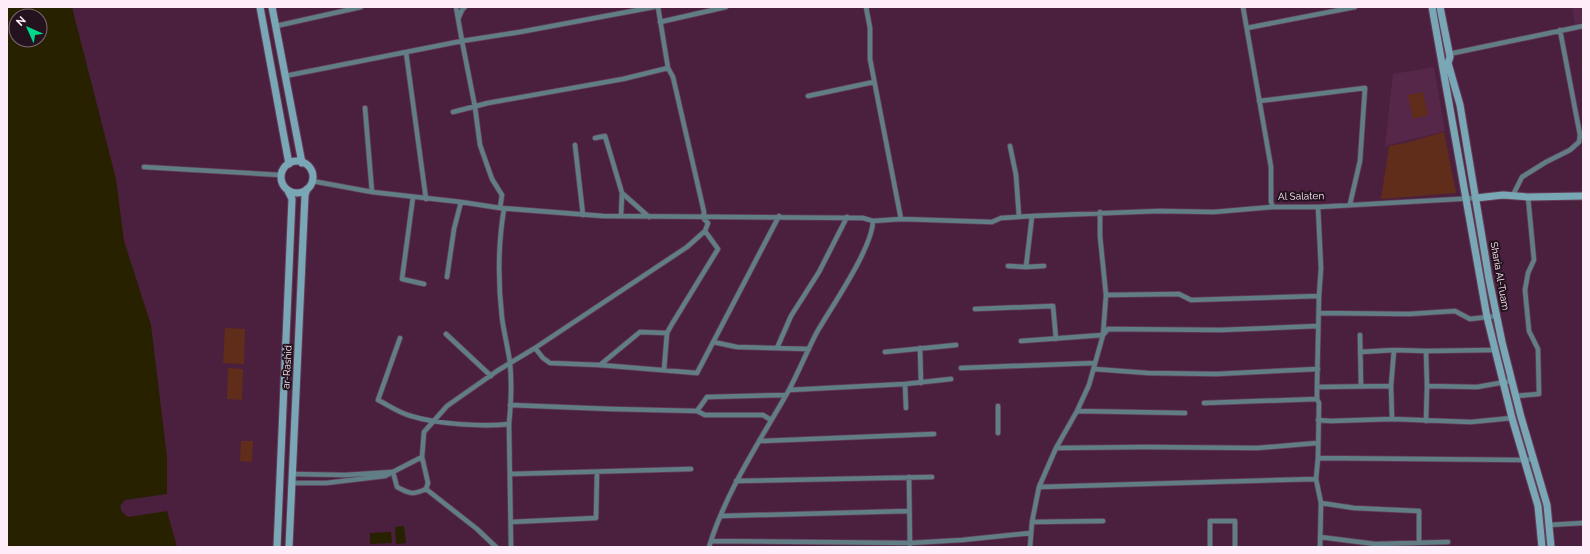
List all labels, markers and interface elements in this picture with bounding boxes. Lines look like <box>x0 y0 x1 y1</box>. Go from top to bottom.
north arrow <box>8 8 48 48</box>
text: N <box>14 14 29 29</box>
street label: Al Salaten <box>1278 190 1324 202</box>
street label: Sharia Al-Tuam <box>1489 241 1511 311</box>
street label: ar-Rashid <box>280 345 294 389</box>

